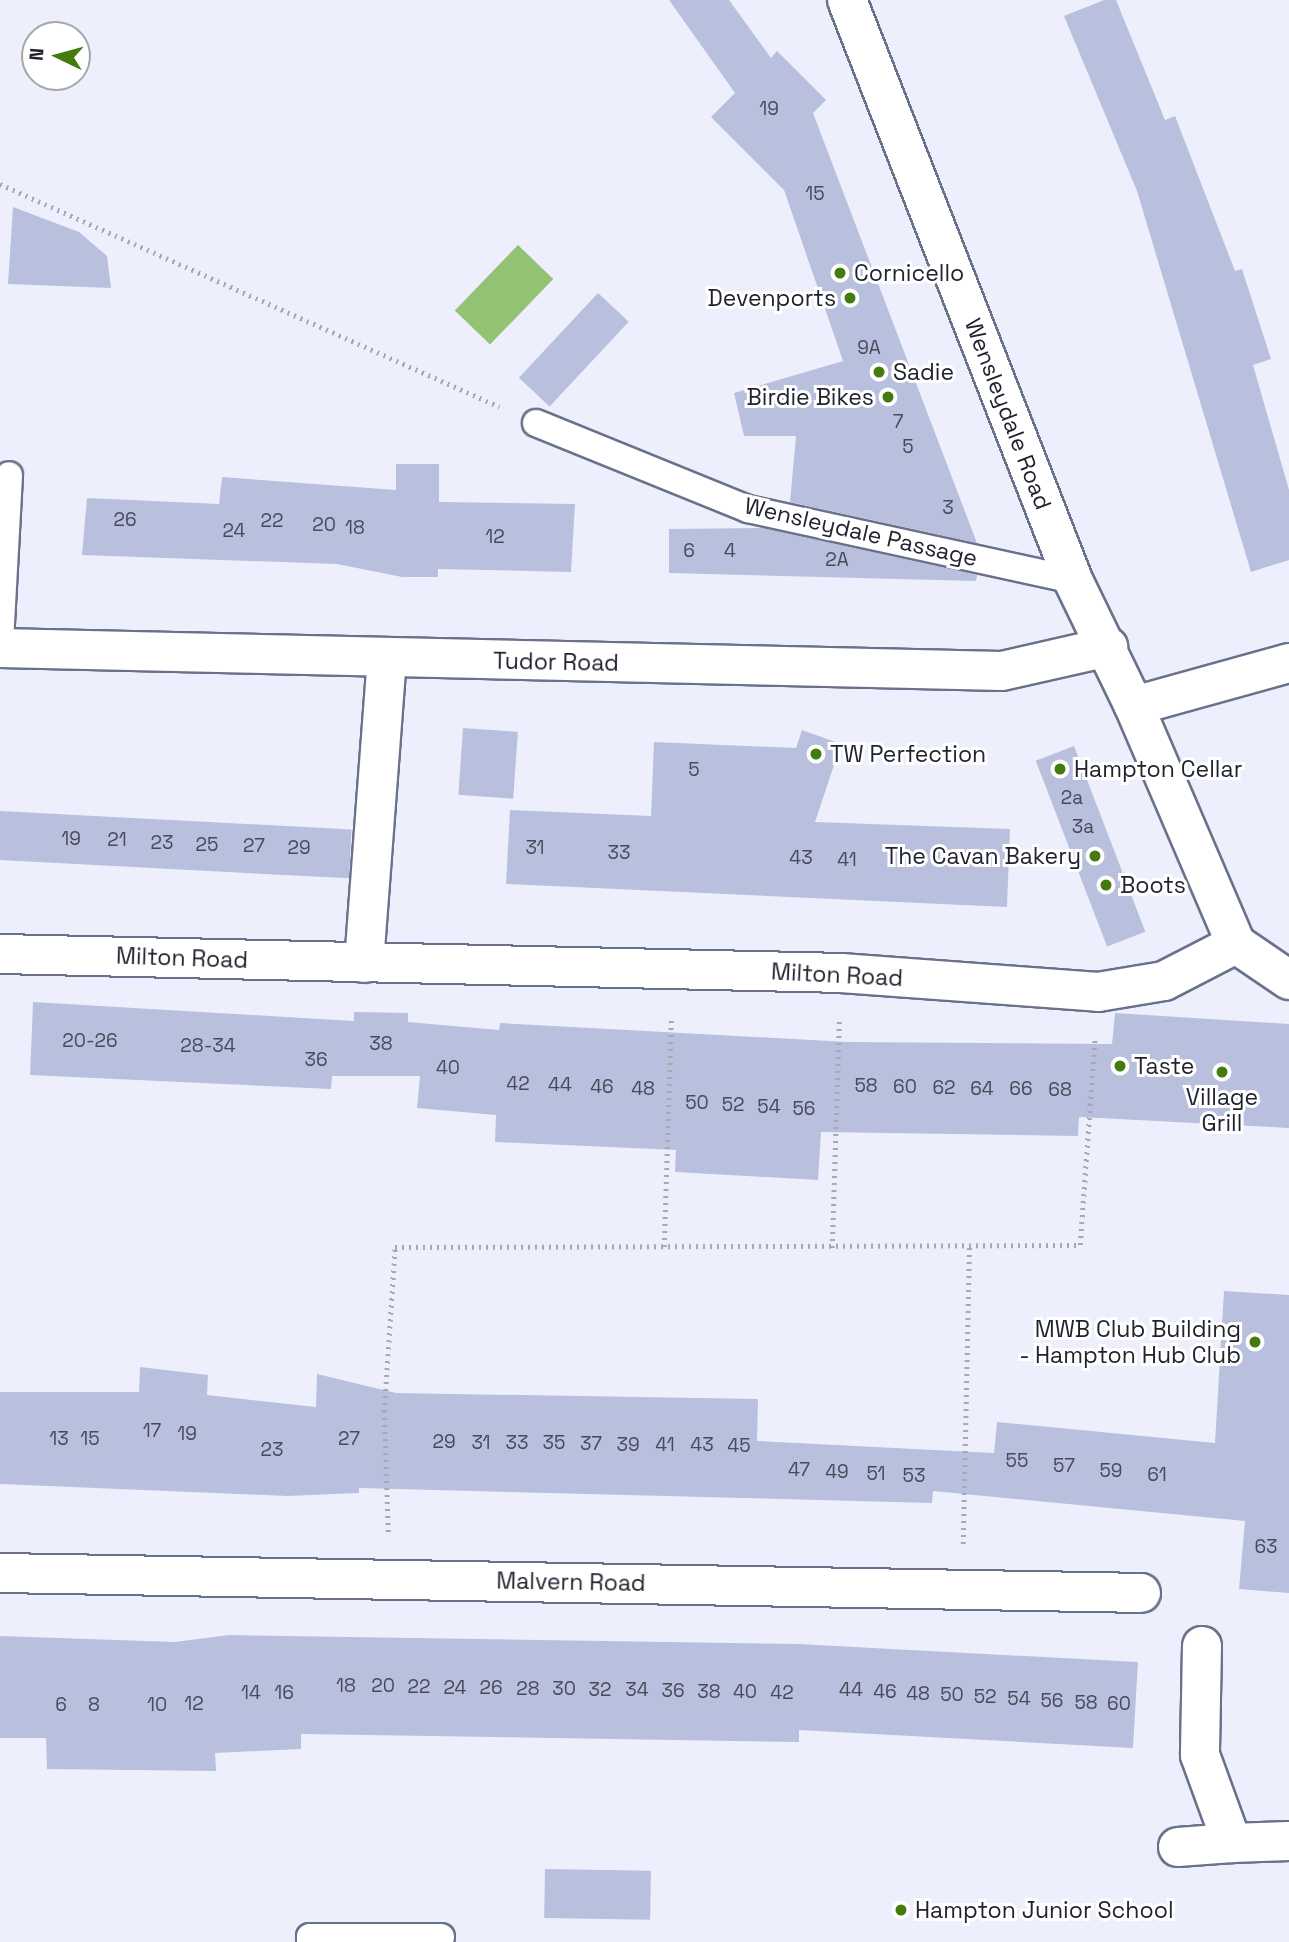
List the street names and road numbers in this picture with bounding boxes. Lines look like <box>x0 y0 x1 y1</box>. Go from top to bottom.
street label: Wensleydale Road <box>959 314 1057 514</box>
street label: Wensleydale Passage <box>742 492 980 572</box>
street label: Tudor Road <box>493 647 619 677</box>
street label: Milton Road <box>116 942 248 974</box>
street label: Milton Road <box>770 958 904 992</box>
street label: Malvern Road <box>496 1567 646 1597</box>

